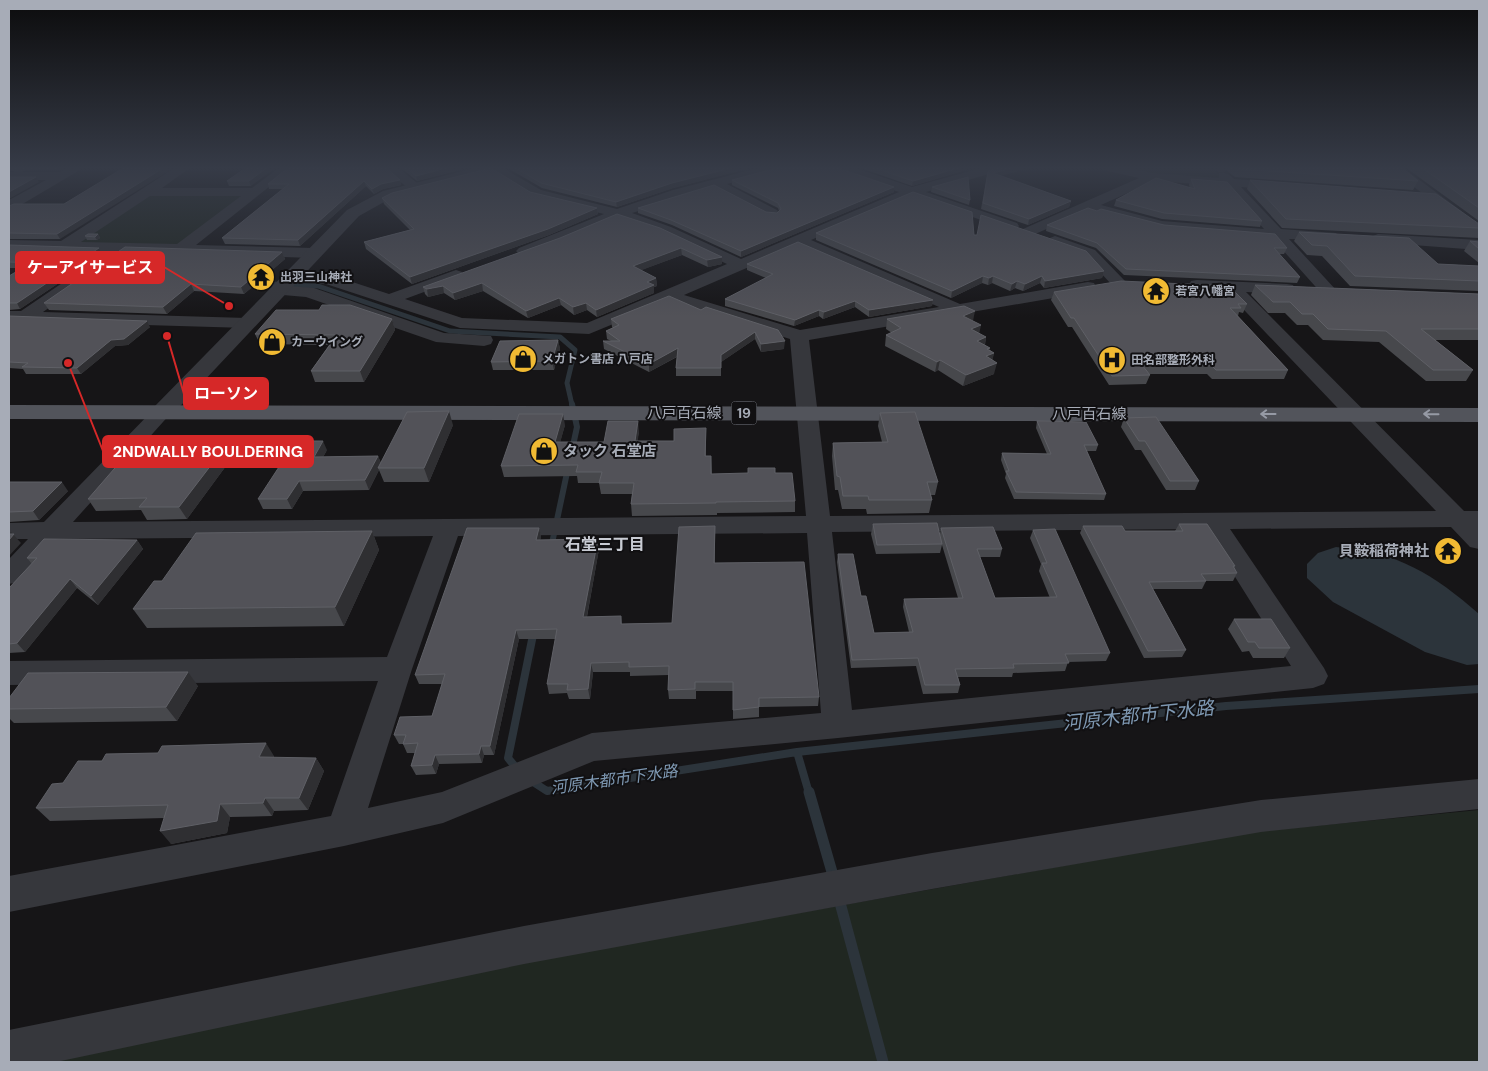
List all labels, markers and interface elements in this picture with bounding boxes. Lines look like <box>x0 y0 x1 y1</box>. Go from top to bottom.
callout: ケーアイサービス <box>16 252 164 283</box>
text: ケーアイサービス <box>27 257 153 278</box>
temple icon: 出羽三山神社 <box>246 262 276 292</box>
place label: 出羽三山神社 <box>280 269 352 285</box>
temple icon: 若宮八幡宮 <box>1141 276 1171 306</box>
place label: 若宮八幡宮 <box>1175 283 1235 299</box>
shop icon: カーウイング <box>257 327 287 357</box>
place label: カーウイング <box>291 334 363 350</box>
shop icon: メガトン書店 八戸店 <box>508 344 538 374</box>
hospital icon: 田名部整形外科 <box>1097 345 1127 375</box>
place label: メガトン書店 八戸店 <box>542 351 653 367</box>
place label: 田名部整形外科 <box>1131 352 1215 368</box>
callout: ローソン <box>184 378 268 409</box>
text: ローソン <box>194 383 258 404</box>
road number: 19 <box>732 402 756 424</box>
street label: 八戸百石線 <box>646 403 722 423</box>
street label: 八戸百石線 <box>1051 404 1127 424</box>
one-way arrow <box>1260 409 1276 419</box>
one-way arrow <box>1423 409 1439 419</box>
callout: 2NDWALLY BOULDERING <box>103 436 313 467</box>
shop icon: タック 石堂店 <box>529 436 559 466</box>
text: 2NDWALLY BOULDERING <box>113 441 303 462</box>
place label: タック 石堂店 <box>563 441 657 461</box>
district label: 石堂三丁目 <box>565 534 645 555</box>
temple icon: 貝鞍稲荷神社 <box>1433 536 1463 566</box>
place label: 貝鞍稲荷神社 <box>1339 541 1429 561</box>
water label: 河原木都市下水路 <box>1061 695 1217 736</box>
water label: 河原木都市下水路 <box>549 760 681 799</box>

